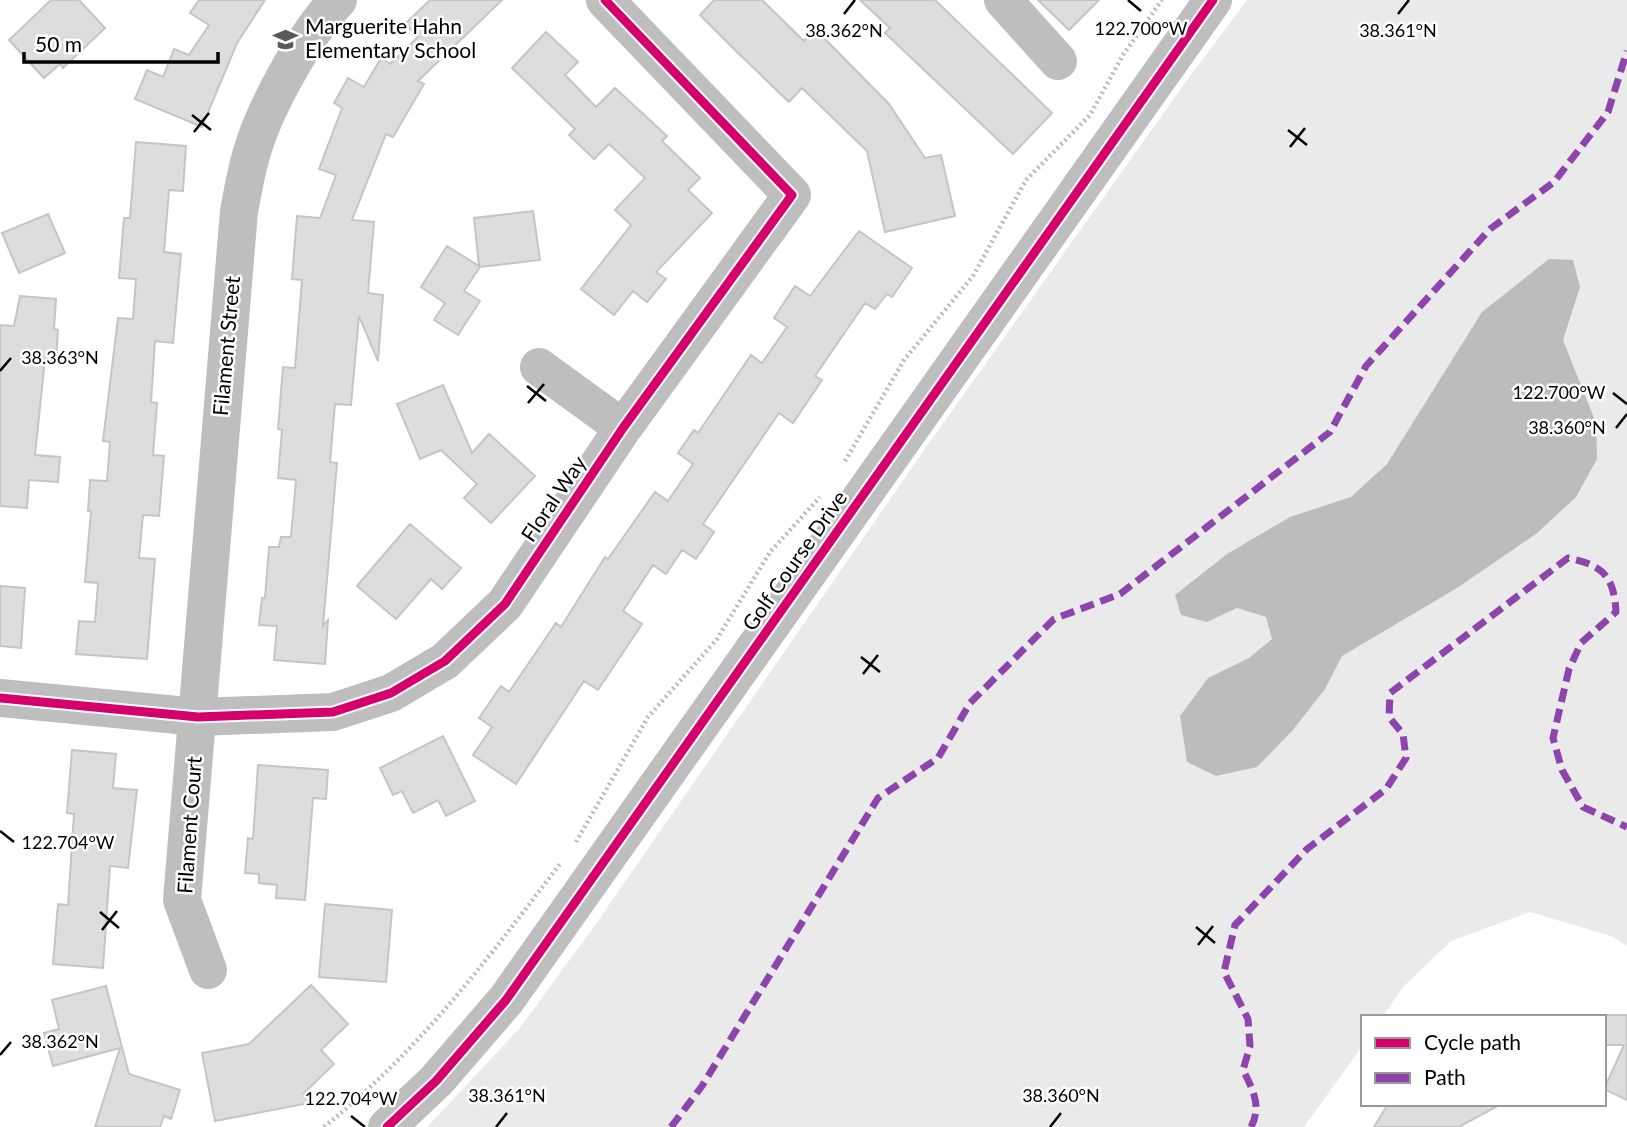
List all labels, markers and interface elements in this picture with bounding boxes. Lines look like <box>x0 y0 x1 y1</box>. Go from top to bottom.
place label: Marguerite Hahn Elementary School <box>305 13 476 62</box>
text: 122.700°W <box>1095 17 1188 39</box>
text: 38.362°N <box>805 19 883 41</box>
text: 38.361°N <box>1359 19 1437 41</box>
scale bar <box>24 21 219 65</box>
school or university icon: Marguerite Hahn Elementary School <box>271 25 299 53</box>
text: 50 m <box>35 31 82 56</box>
street label: Filament Street <box>207 274 244 417</box>
text: 38.363°N <box>21 346 99 368</box>
text: 122.700°W <box>1513 381 1606 403</box>
text: 38.360°N <box>1528 416 1606 438</box>
street label: Floral Way <box>515 450 591 546</box>
street label: Golf Course Drive <box>736 485 851 635</box>
street label: Filament Court <box>171 755 206 894</box>
text: 122.704°W <box>22 831 115 853</box>
legend <box>1361 1015 1606 1106</box>
text: Cycle path <box>1424 1029 1521 1054</box>
text: 38.362°N <box>21 1030 99 1052</box>
text: Path <box>1424 1064 1466 1089</box>
text: 38.361°N <box>468 1084 546 1106</box>
text: 38.360°N <box>1022 1084 1100 1106</box>
text: 122.704°W <box>305 1087 398 1109</box>

